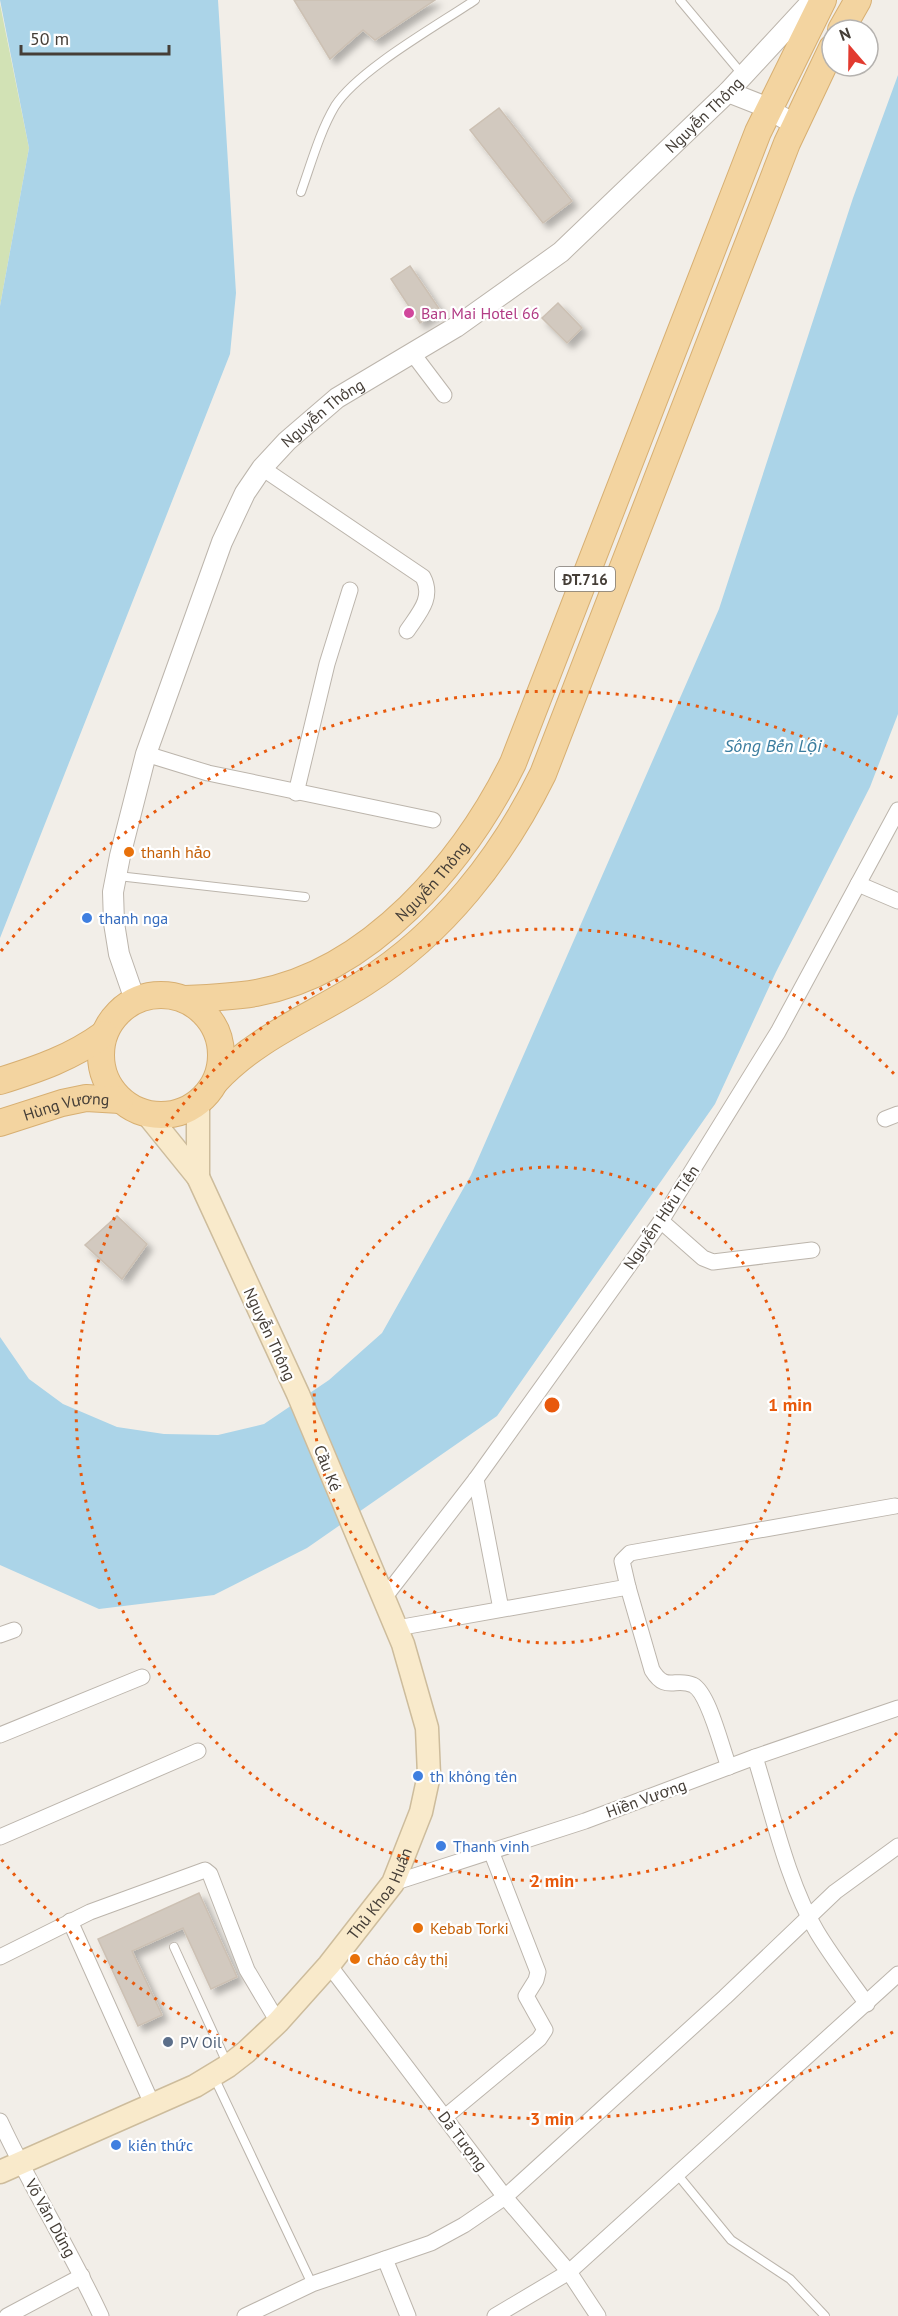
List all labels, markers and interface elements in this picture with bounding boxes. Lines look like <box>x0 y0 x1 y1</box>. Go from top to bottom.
scale bar <box>21 18 170 56</box>
north arrow <box>820 18 880 78</box>
text: N <box>837 23 853 45</box>
text: 50 m <box>30 27 69 50</box>
street label: Nguyễn Thông <box>661 73 747 157</box>
place label: Ban Mai Hotel 66 <box>421 303 540 323</box>
marker: Ban Mai Hotel 66 <box>402 306 416 320</box>
street label: Nguyễn Thông <box>277 374 368 452</box>
road number: ĐT.716 <box>555 567 615 591</box>
water label: Sông Bến Lội <box>724 734 823 757</box>
street label: Nguyễn Thông <box>391 837 473 925</box>
place label: thanh hảo <box>141 842 211 862</box>
marker: thanh hảo <box>122 845 136 859</box>
place label: thanh nga <box>99 908 168 928</box>
marker: thanh nga <box>80 911 94 925</box>
street label: Hùng Vương <box>21 1088 110 1125</box>
street label: Nguyễn Hữu Tiến <box>619 1161 703 1273</box>
street label: Nguyễn Thông <box>240 1284 300 1384</box>
text: 1 min <box>768 1393 812 1416</box>
centre of rings <box>542 1395 562 1415</box>
street label: Cầu Ké <box>310 1442 346 1494</box>
place label: th không tên <box>430 1766 517 1786</box>
marker: th không tên <box>411 1769 425 1783</box>
street label: Hiền Vương <box>603 1774 689 1822</box>
place label: Thanh vinh <box>453 1836 530 1856</box>
marker: Thanh vinh <box>434 1839 448 1853</box>
street label: Thủ Khoa Huân <box>343 1845 416 1944</box>
text: 2 min <box>530 1869 574 1892</box>
place label: Kebab Torki <box>430 1918 509 1938</box>
marker: Kebab Torki <box>411 1921 425 1935</box>
place label: cháo cây thị <box>367 1949 448 1969</box>
marker: cháo cây thị <box>348 1952 362 1966</box>
place label: PV Oil <box>180 2032 222 2052</box>
marker: PV Oil <box>161 2035 175 2049</box>
street label: Dã Tượng <box>434 2107 492 2175</box>
text: 3 min <box>530 2107 574 2130</box>
place label: kiến thức <box>128 2135 193 2155</box>
marker: kiến thức <box>109 2138 123 2152</box>
street label: Võ Văn Dũng <box>21 2174 81 2261</box>

